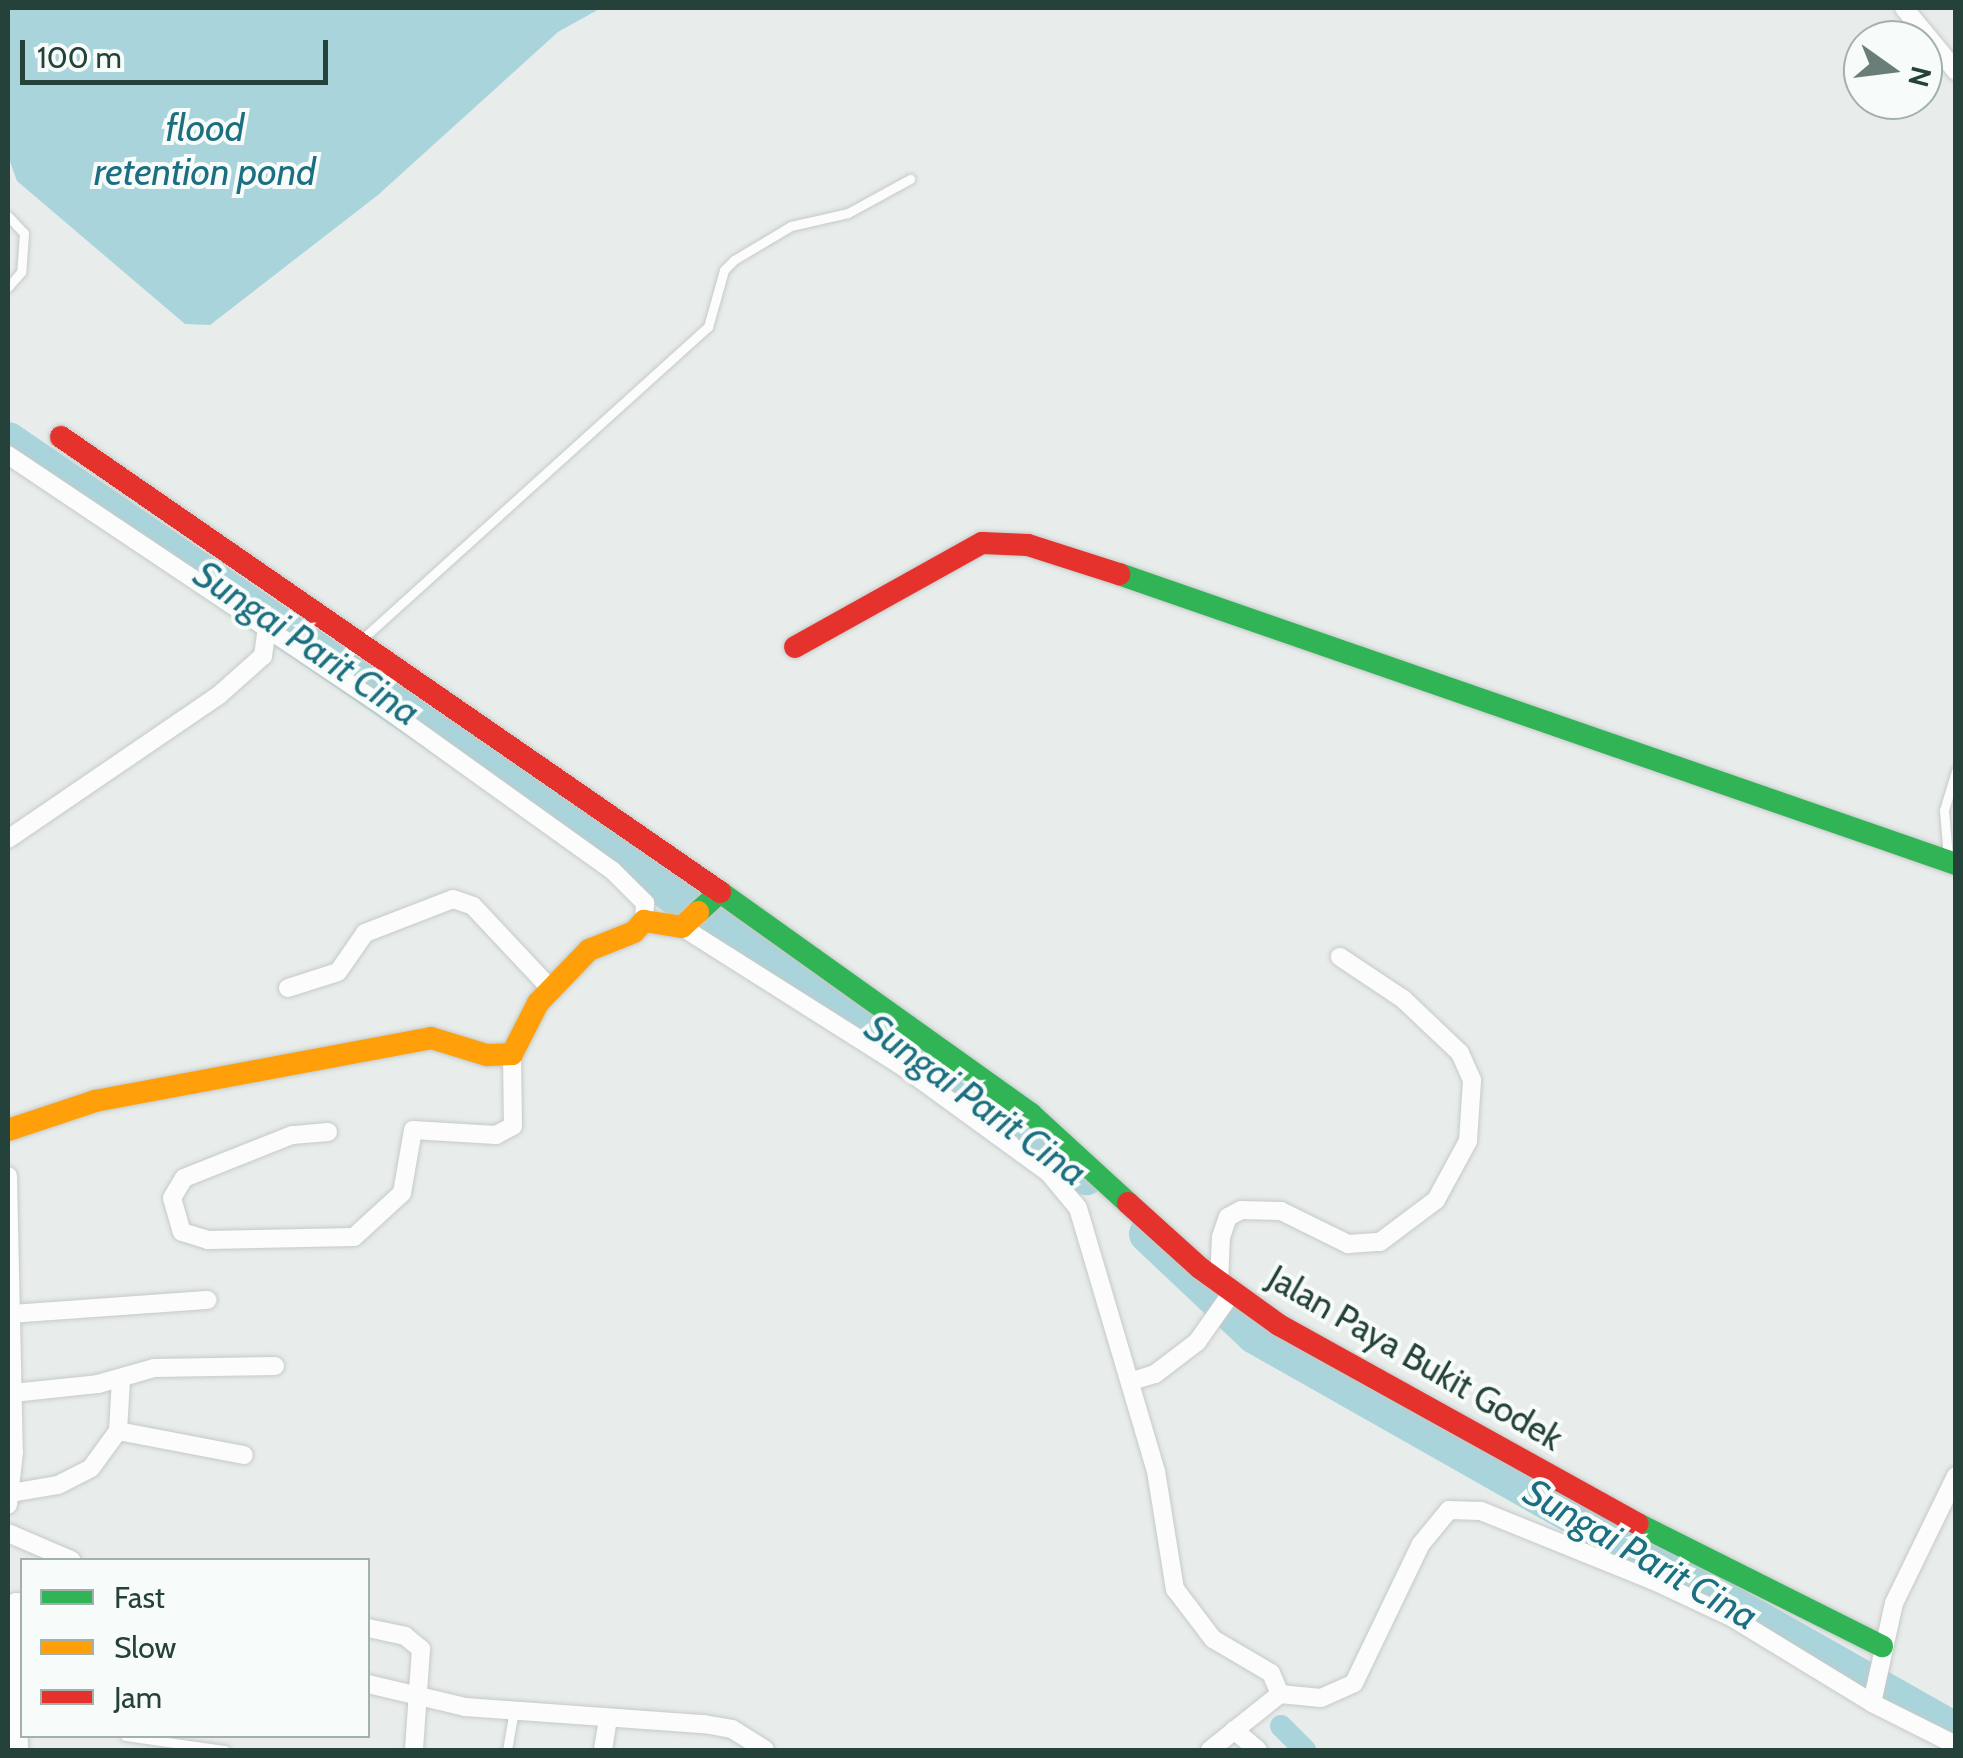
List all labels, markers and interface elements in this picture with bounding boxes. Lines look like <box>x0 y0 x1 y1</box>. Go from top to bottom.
scale bar <box>25 20 332 82</box>
north arrow <box>1843 20 1943 120</box>
text: 100 m <box>37 39 122 76</box>
text: N <box>1901 63 1939 90</box>
water label: flood retention pond <box>94 105 316 194</box>
water label: Sungai Parit Cina <box>185 551 429 735</box>
water label: Sungai Parit Cina <box>856 1004 1096 1196</box>
street label: Jalan Paya Bukit Godek <box>1260 1257 1570 1459</box>
water label: Sungai Parit Cina <box>1516 1469 1766 1639</box>
legend <box>20 1558 370 1738</box>
text: Fast <box>114 1579 165 1616</box>
text: Slow <box>114 1629 176 1666</box>
text: Jam <box>114 1679 162 1716</box>

